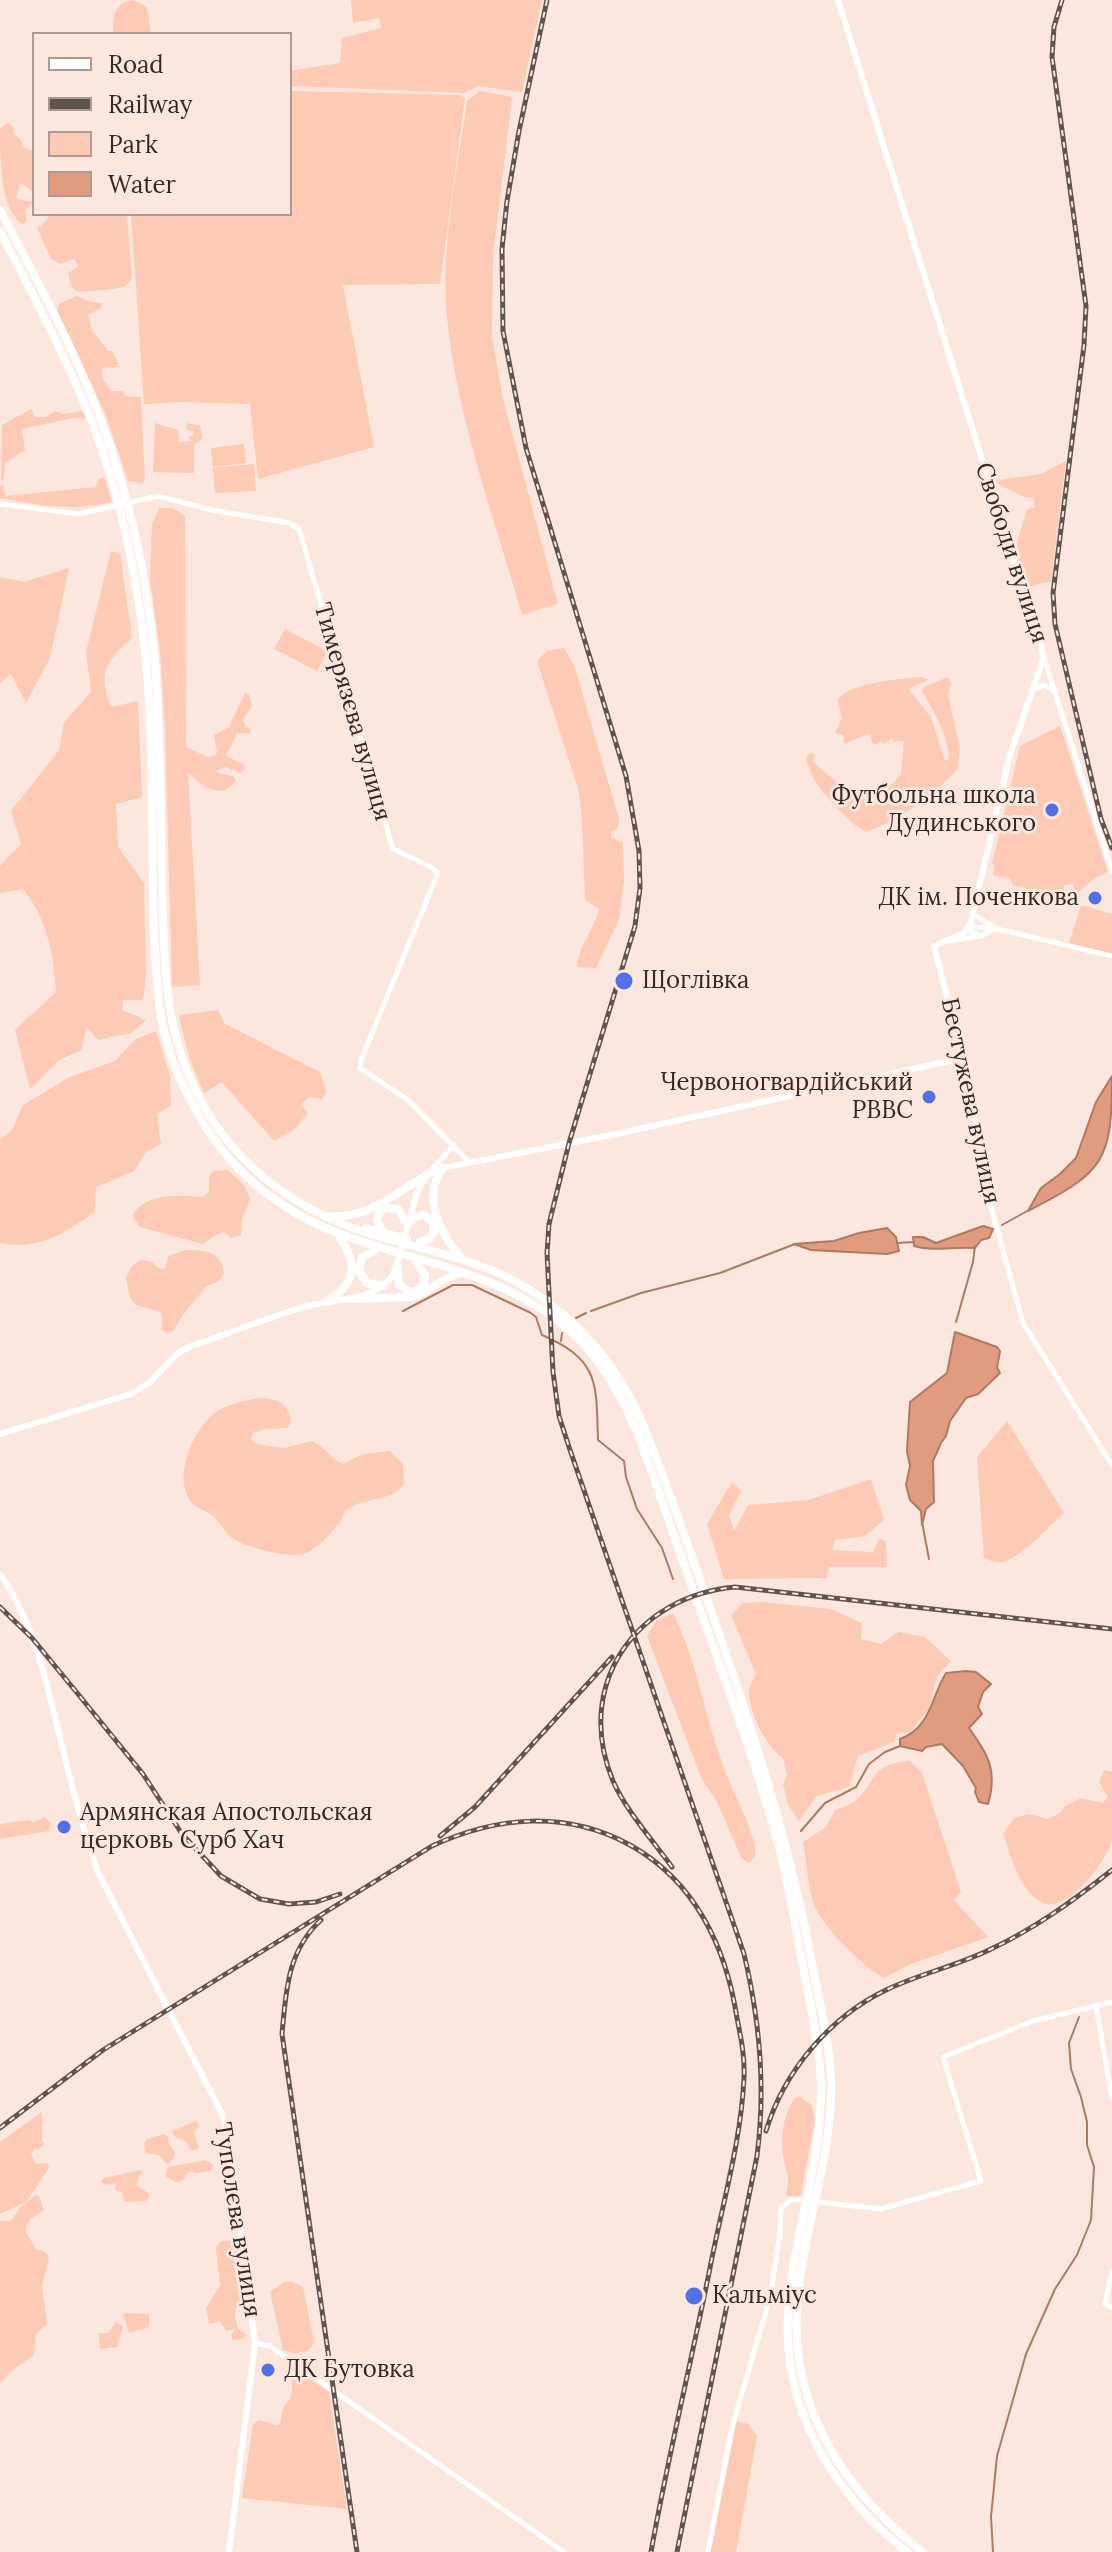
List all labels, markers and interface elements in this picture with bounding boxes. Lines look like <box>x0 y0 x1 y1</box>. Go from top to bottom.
legend <box>32 32 292 216</box>
text: Road <box>108 49 164 80</box>
text: Railway <box>108 89 192 120</box>
text: Park <box>108 129 158 160</box>
text: Water <box>108 169 176 200</box>
street label: Свободи вулиця <box>968 459 1054 647</box>
street label: Тимерязєва вулиця <box>307 600 397 824</box>
place label: Футбольна школа Дудинського <box>831 782 1036 838</box>
marker: Футбольна школа Дудинського <box>1043 801 1061 819</box>
place label: ДК ім. Поченкова <box>878 884 1079 912</box>
marker: ДК ім. Поченкова <box>1086 889 1104 907</box>
place label: Щоглівка <box>642 967 749 995</box>
marker: Щоглівка <box>613 970 635 992</box>
street label: Бестужева вулиця <box>934 995 1006 1207</box>
place label: Червоногвардійський РВВС <box>660 1069 913 1125</box>
marker: Червоногвардійський РВВС <box>920 1088 938 1106</box>
place label: Армянская Апостольская церковь Сурб Хач <box>80 1799 372 1855</box>
marker: Армянская Апостольская церковь Сурб Хач <box>55 1818 73 1836</box>
street label: Туполєва вулиця <box>207 2120 267 2320</box>
place label: Кальміус <box>712 2282 817 2310</box>
marker: Кальміус <box>683 2285 705 2307</box>
place label: ДК Бутовка <box>284 2356 415 2384</box>
marker: ДК Бутовка <box>259 2361 277 2379</box>

